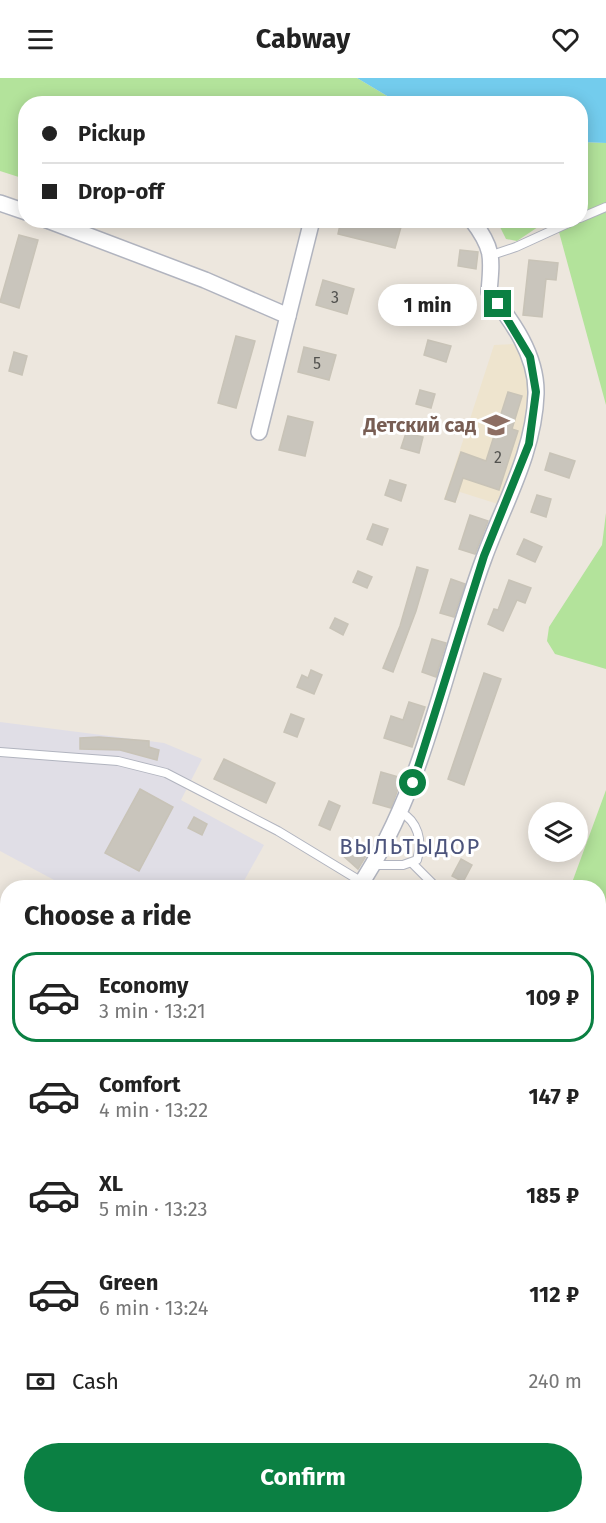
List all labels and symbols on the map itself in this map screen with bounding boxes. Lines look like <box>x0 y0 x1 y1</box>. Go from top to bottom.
callout: 1 min <box>378 283 477 325</box>
house number: 3 <box>331 288 339 307</box>
route end <box>484 290 511 317</box>
house number: 5 <box>313 354 321 373</box>
school or university icon: Детский сад <box>481 410 511 440</box>
place label: Детский сад <box>363 413 476 437</box>
house number: 2 <box>494 448 502 467</box>
route start <box>399 769 426 796</box>
district label: ВЫЛЬТЫДОР <box>339 833 481 860</box>

